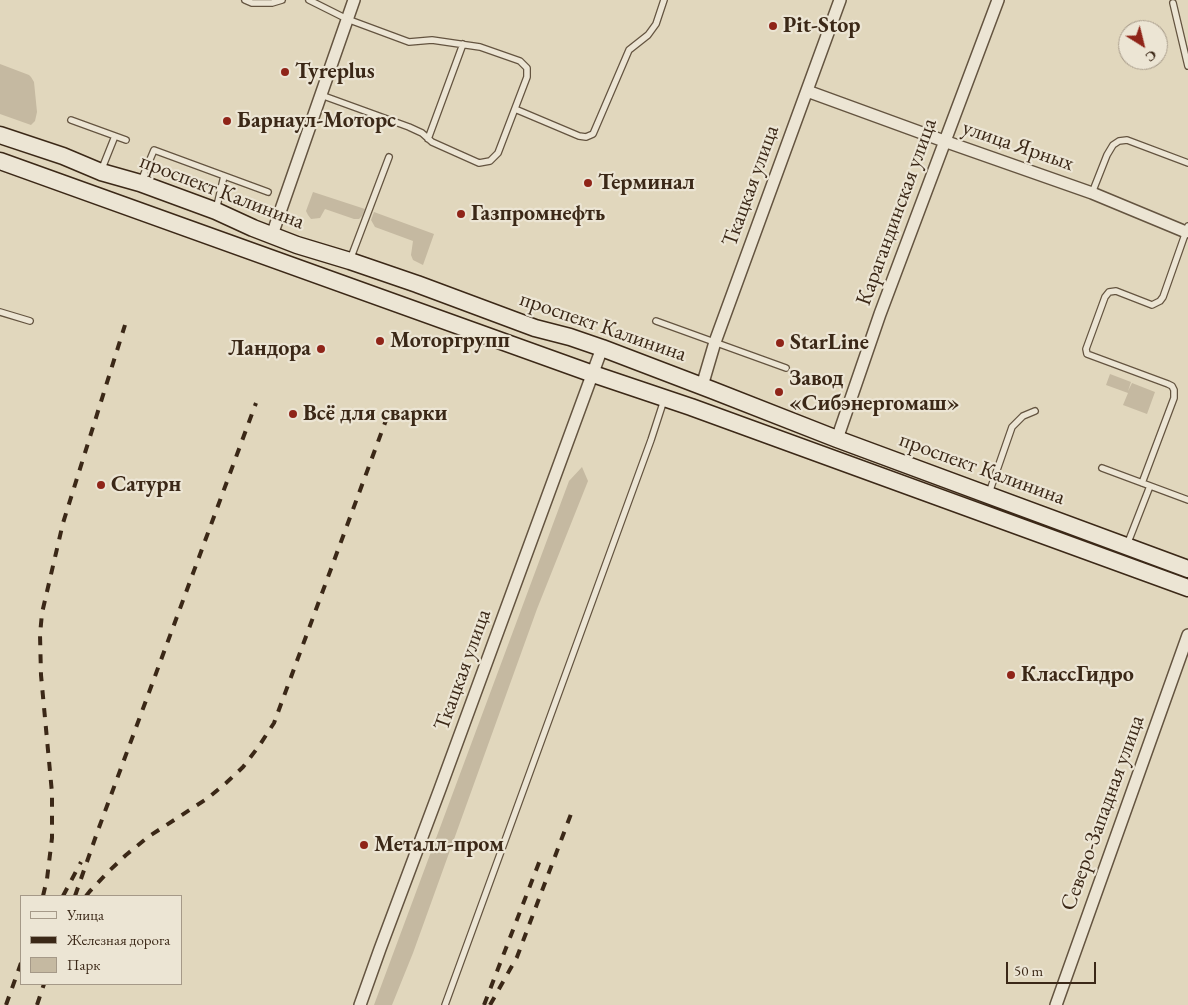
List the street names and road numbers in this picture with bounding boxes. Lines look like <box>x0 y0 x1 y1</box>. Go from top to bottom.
street label: Карагандинская улица <box>851 115 943 309</box>
street label: улица Ярных <box>959 115 1077 177</box>
street label: Ткацкая улица <box>717 122 785 250</box>
street label: проспект Калинина <box>136 148 308 236</box>
street label: проспект Калинина <box>516 286 690 368</box>
street label: проспект Калинина <box>896 427 1068 511</box>
street label: Ткацкая улица <box>429 606 497 734</box>
street label: Северо-Западная улица <box>1055 712 1151 914</box>

